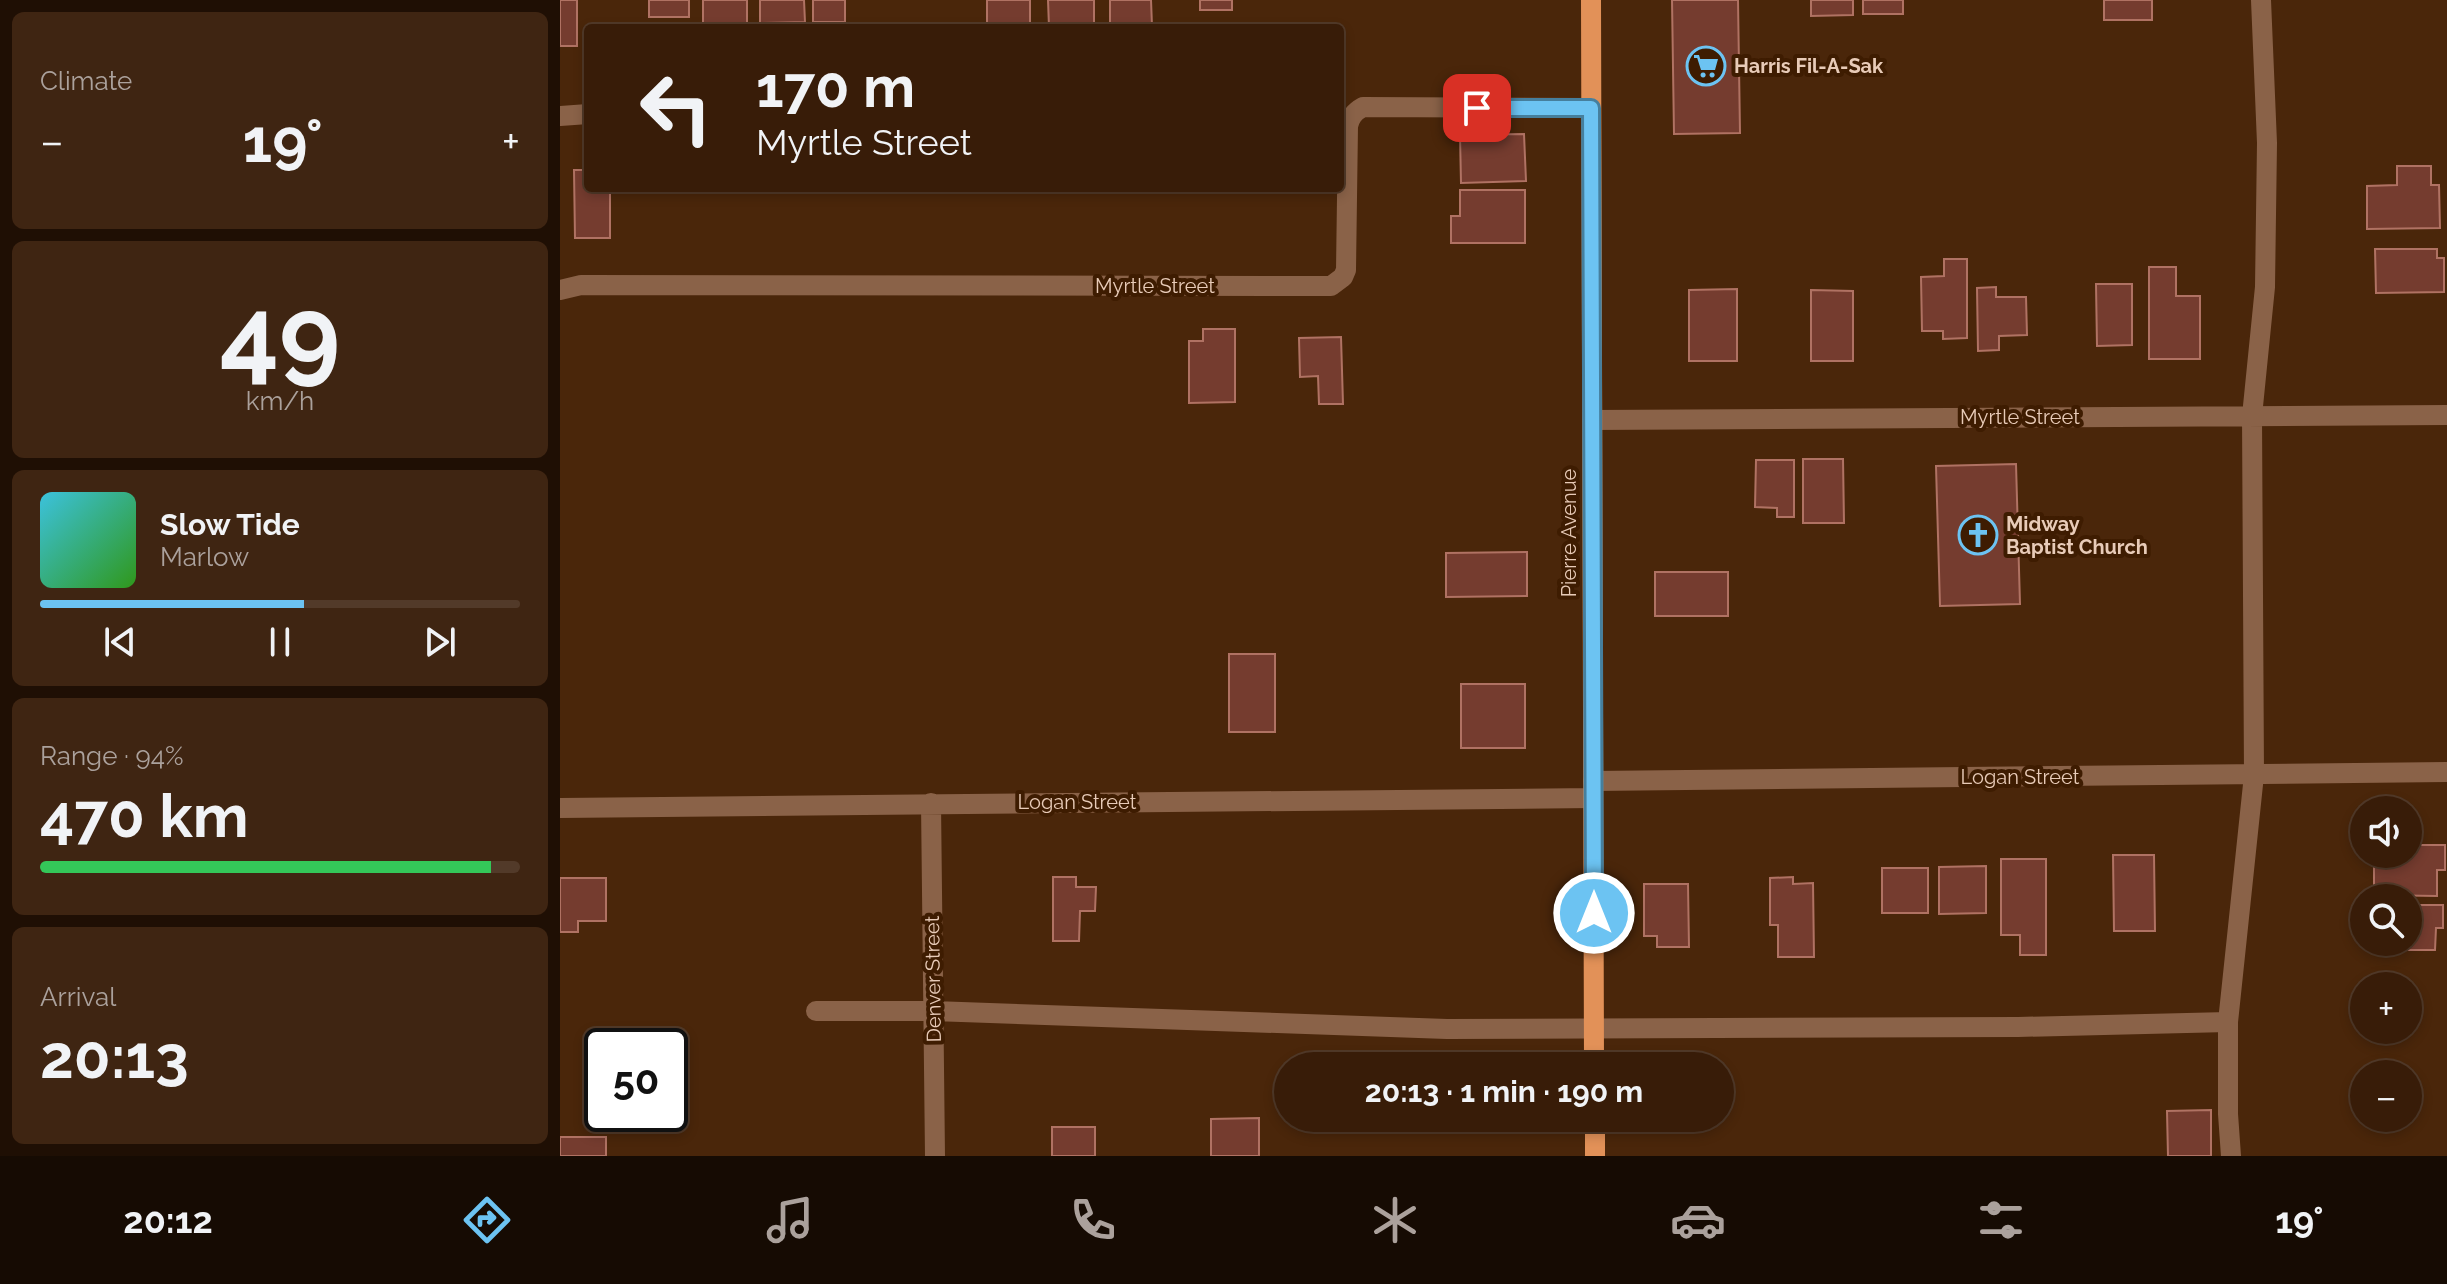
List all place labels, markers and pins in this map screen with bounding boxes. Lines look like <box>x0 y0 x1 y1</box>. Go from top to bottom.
supermarket icon: Harris Fil-A-Sak <box>1685 45 1727 87</box>
place label: Harris Fil-A-Sak <box>1734 54 1884 78</box>
pin <box>1443 74 1511 142</box>
place label: Midway Baptist Church <box>2006 512 2148 559</box>
church icon: Midway Baptist Church <box>1957 514 1999 556</box>

